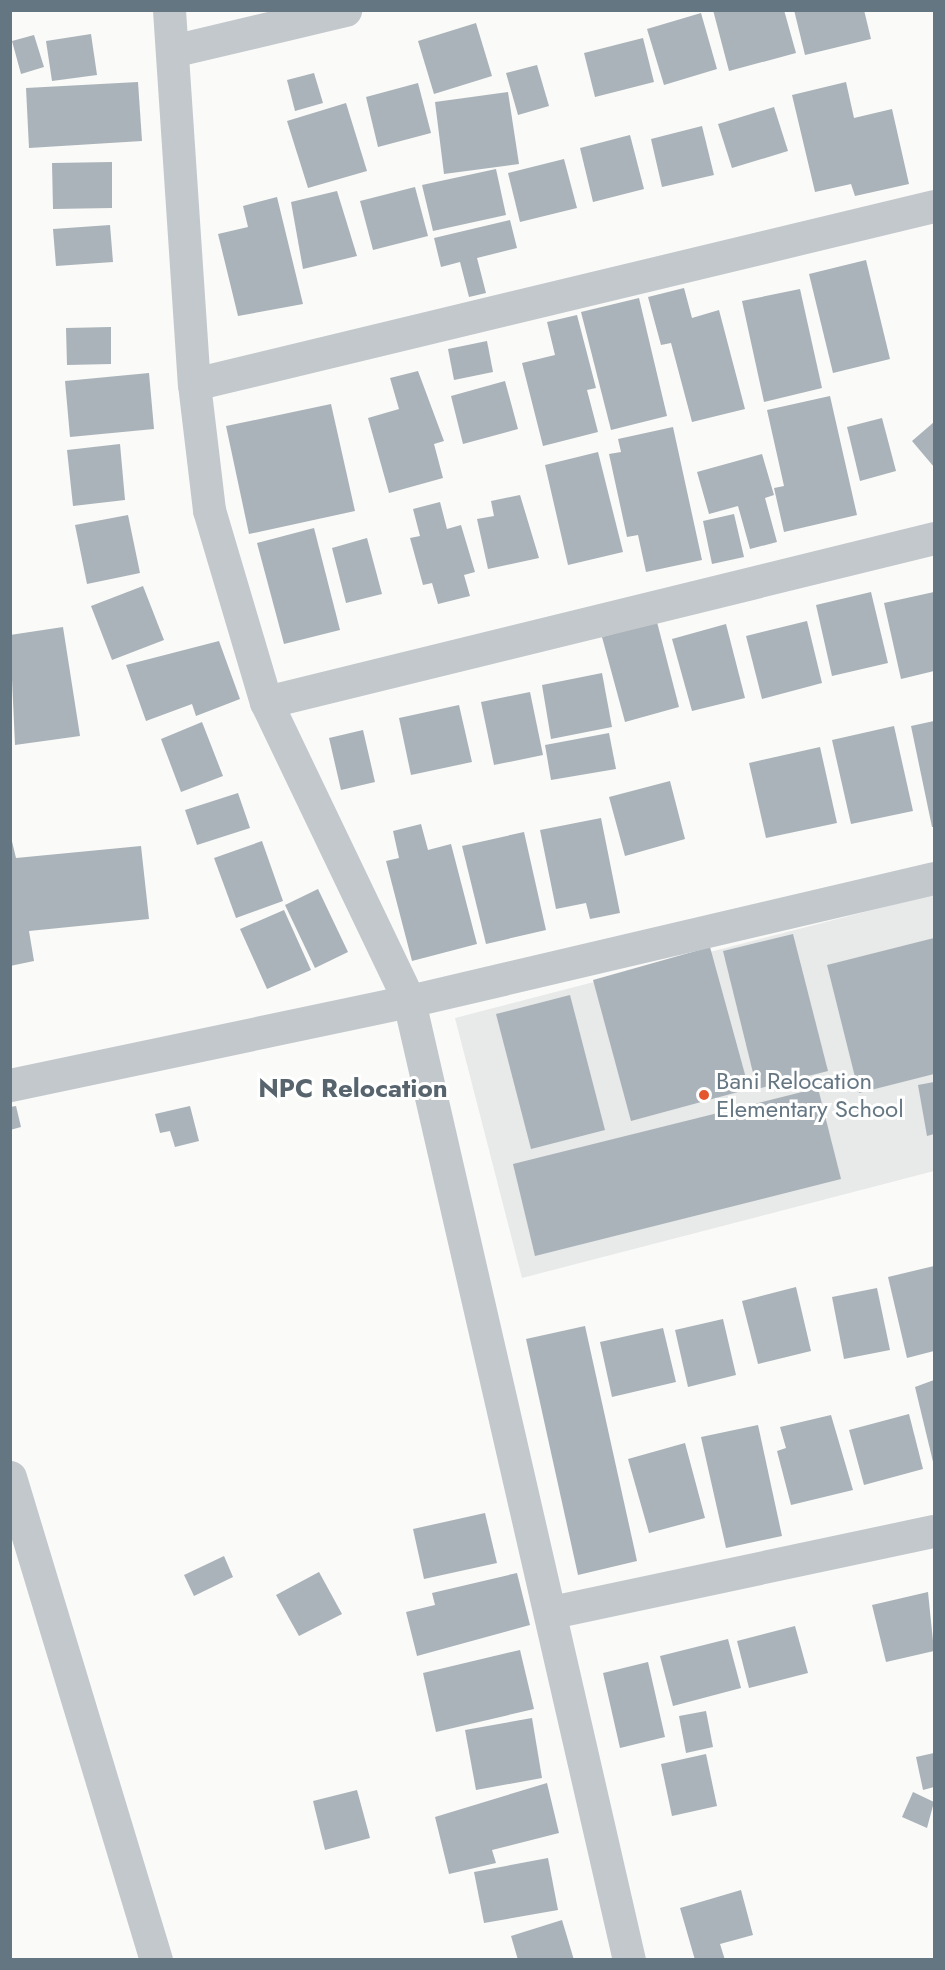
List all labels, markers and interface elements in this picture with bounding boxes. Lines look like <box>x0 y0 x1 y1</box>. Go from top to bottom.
place label: Bani Relocation Elementary School <box>716 1067 904 1123</box>
district label: NPC Relocation <box>258 1073 448 1105</box>
marker: Bani Relocation Elementary School <box>697 1088 711 1102</box>

